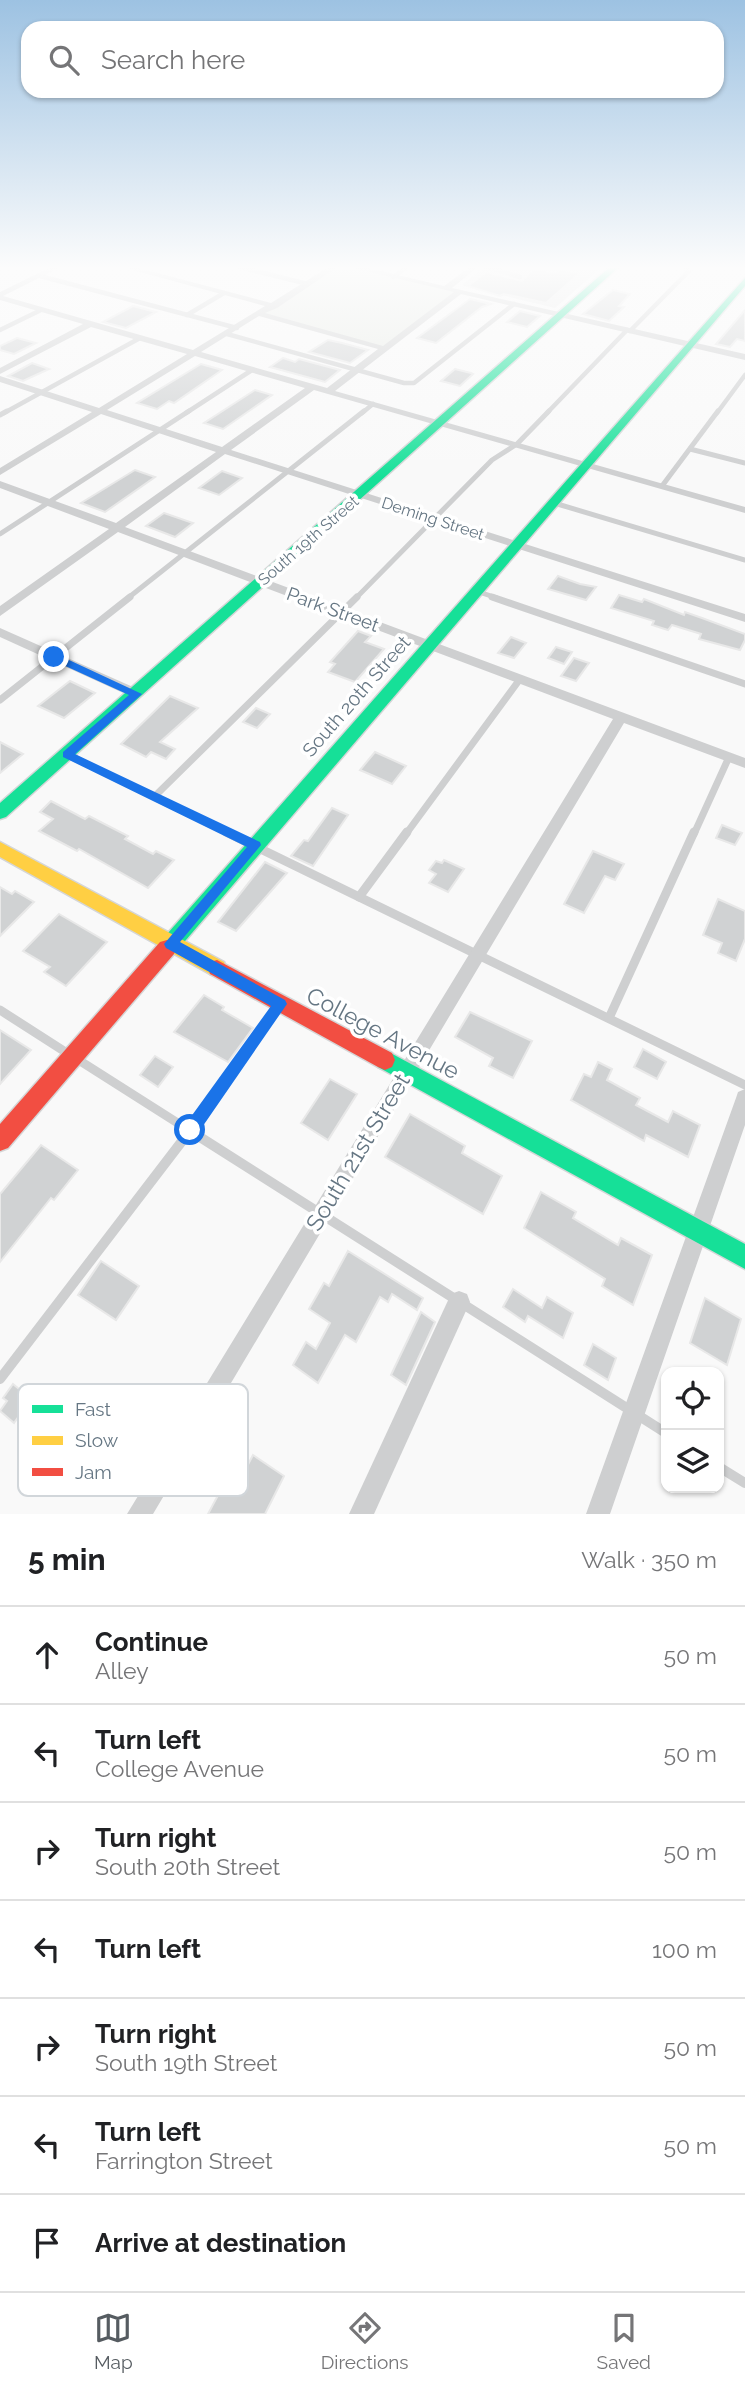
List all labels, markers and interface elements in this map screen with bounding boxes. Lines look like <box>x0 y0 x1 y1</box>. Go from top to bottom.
search box <box>21 21 724 98</box>
icon: search <box>45 41 83 79</box>
text: Search here <box>101 45 245 75</box>
street label: South 19th Street <box>254 491 363 589</box>
street label: Deming Street <box>379 493 487 544</box>
street label: Park Street <box>284 582 383 636</box>
street label: South 20th Street <box>298 631 415 761</box>
route end <box>38 641 69 672</box>
street label: College Avenue <box>302 981 464 1084</box>
street label: South 21st Street <box>300 1068 415 1235</box>
route start <box>174 1114 205 1145</box>
map controls <box>661 1367 724 1493</box>
button: locate <box>661 1367 724 1430</box>
legend <box>18 1384 248 1496</box>
text: Fast <box>75 1398 111 1420</box>
text: Slow <box>75 1429 119 1451</box>
button: layers <box>661 1430 724 1493</box>
text: Jam <box>75 1461 112 1483</box>
text: 5 min <box>28 1542 106 1577</box>
text: Walk · 350 m <box>581 1546 717 1573</box>
text: Continue <box>95 1627 208 1657</box>
icon: ahead <box>28 1636 66 1674</box>
text: 50 m <box>663 1642 717 1669</box>
text: Alley <box>95 1657 149 1684</box>
text: Turn left <box>95 1725 201 1755</box>
icon: left <box>28 1734 66 1772</box>
text: 50 m <box>663 1740 717 1767</box>
text: College Avenue <box>95 1755 264 1782</box>
text: Turn right <box>95 1823 216 1853</box>
icon: right <box>28 1832 66 1870</box>
text: 50 m <box>663 1838 717 1865</box>
text: South 20th Street <box>95 1853 280 1880</box>
icon: left <box>28 1930 66 1968</box>
text: Turn left <box>95 1934 201 1964</box>
text: 100 m <box>652 1936 717 1963</box>
text: Turn right <box>95 2019 216 2049</box>
icon: right <box>28 2028 66 2066</box>
text: 50 m <box>663 2034 717 2061</box>
text: South 19th Street <box>95 2049 277 2076</box>
text: Turn left <box>95 2117 201 2147</box>
icon: left <box>28 2126 66 2164</box>
text: 50 m <box>663 2132 717 2159</box>
text: Farrington Street <box>95 2147 273 2174</box>
icon: arrive <box>28 2224 66 2262</box>
text: Arrive at destination <box>95 2228 346 2258</box>
tab: Map <box>94 2309 133 2373</box>
tab: Directions <box>321 2309 409 2373</box>
tab: Saved <box>597 2309 651 2373</box>

